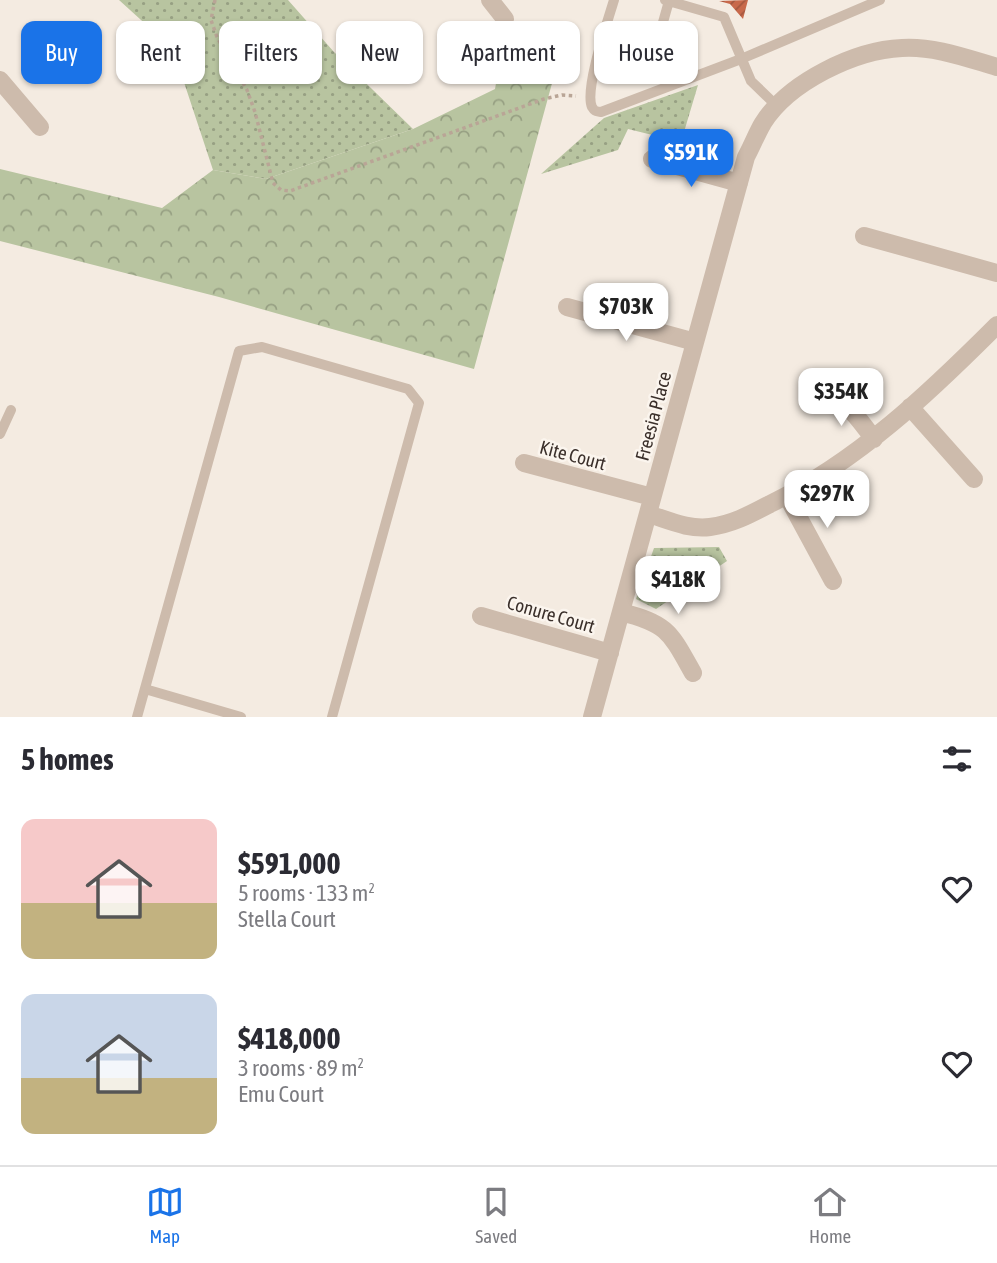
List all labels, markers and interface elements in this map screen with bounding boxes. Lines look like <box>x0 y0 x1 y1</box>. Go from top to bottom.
chip: Buy <box>21 21 102 84</box>
chip: Rent <box>116 21 205 84</box>
chip: Filters <box>219 21 322 84</box>
chip: New <box>336 21 423 84</box>
chip: Apartment <box>437 21 580 84</box>
chip: House <box>594 21 698 84</box>
pin: $591K <box>642 130 740 189</box>
text: $591K <box>664 139 718 165</box>
pin: $703K <box>577 284 675 343</box>
text: $703K <box>599 293 653 319</box>
pin: $354K <box>792 368 890 428</box>
street label: Freesia Place <box>631 369 675 463</box>
text: $354K <box>814 378 868 404</box>
street label: Kite Court <box>537 436 609 474</box>
pin: $297K <box>778 470 876 530</box>
text: $297K <box>800 480 854 506</box>
pin: $418K <box>629 556 727 616</box>
text: $418K <box>651 566 705 592</box>
street label: Conure Court <box>505 591 597 637</box>
icon: filters <box>938 740 976 778</box>
text: 5 homes <box>21 742 114 776</box>
text: $591,000 <box>238 846 341 880</box>
icon: home <box>77 847 161 931</box>
icon: heart <box>938 870 976 908</box>
text: 5 rooms · 133 m² <box>238 880 375 906</box>
text: Stella Court <box>238 906 336 932</box>
text: $418,000 <box>238 1021 341 1055</box>
icon: home <box>77 1022 161 1106</box>
icon: heart <box>938 1045 976 1083</box>
text: 3 rooms · 89 m² <box>238 1055 364 1081</box>
text: Emu Court <box>238 1081 324 1107</box>
tab: Map <box>146 1183 184 1247</box>
tab: Saved <box>475 1183 517 1247</box>
tab: Home <box>809 1183 851 1247</box>

